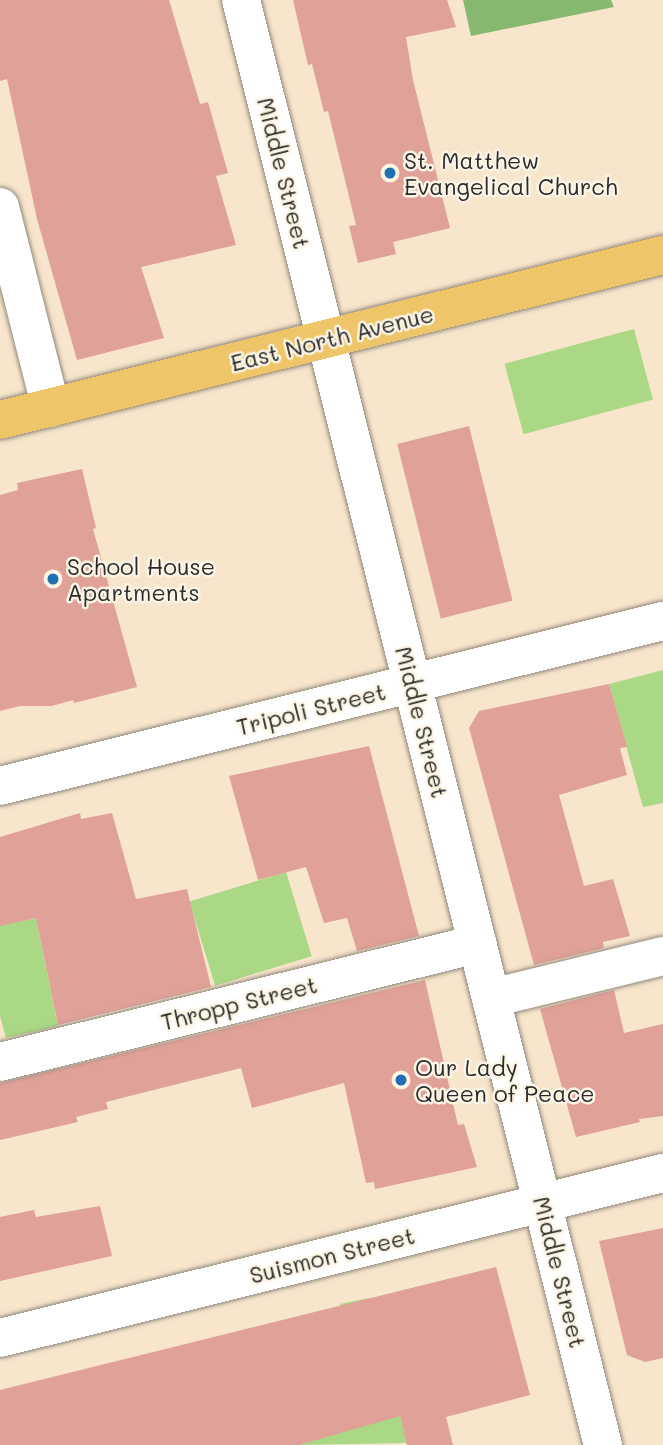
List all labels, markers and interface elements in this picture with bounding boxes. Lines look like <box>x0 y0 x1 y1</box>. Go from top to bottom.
street label: Middle Street <box>252 94 316 252</box>
place label: St. Matthew Evangelical Church <box>404 146 618 200</box>
marker: St. Matthew Evangelical Church <box>382 165 398 181</box>
street label: East North Avenue <box>228 299 436 377</box>
place label: School House Apartments <box>67 552 215 606</box>
marker: School House Apartments <box>45 571 61 587</box>
street label: Middle Street <box>390 643 454 801</box>
street label: Tripoli Street <box>234 677 388 741</box>
street label: Thropp Street <box>158 970 320 1036</box>
place label: Our Lady Queen of Peace <box>415 1053 594 1107</box>
marker: Our Lady Queen of Peace <box>393 1072 409 1088</box>
street label: Middle Street <box>528 1193 592 1351</box>
street label: Suismon Street <box>247 1221 417 1289</box>

